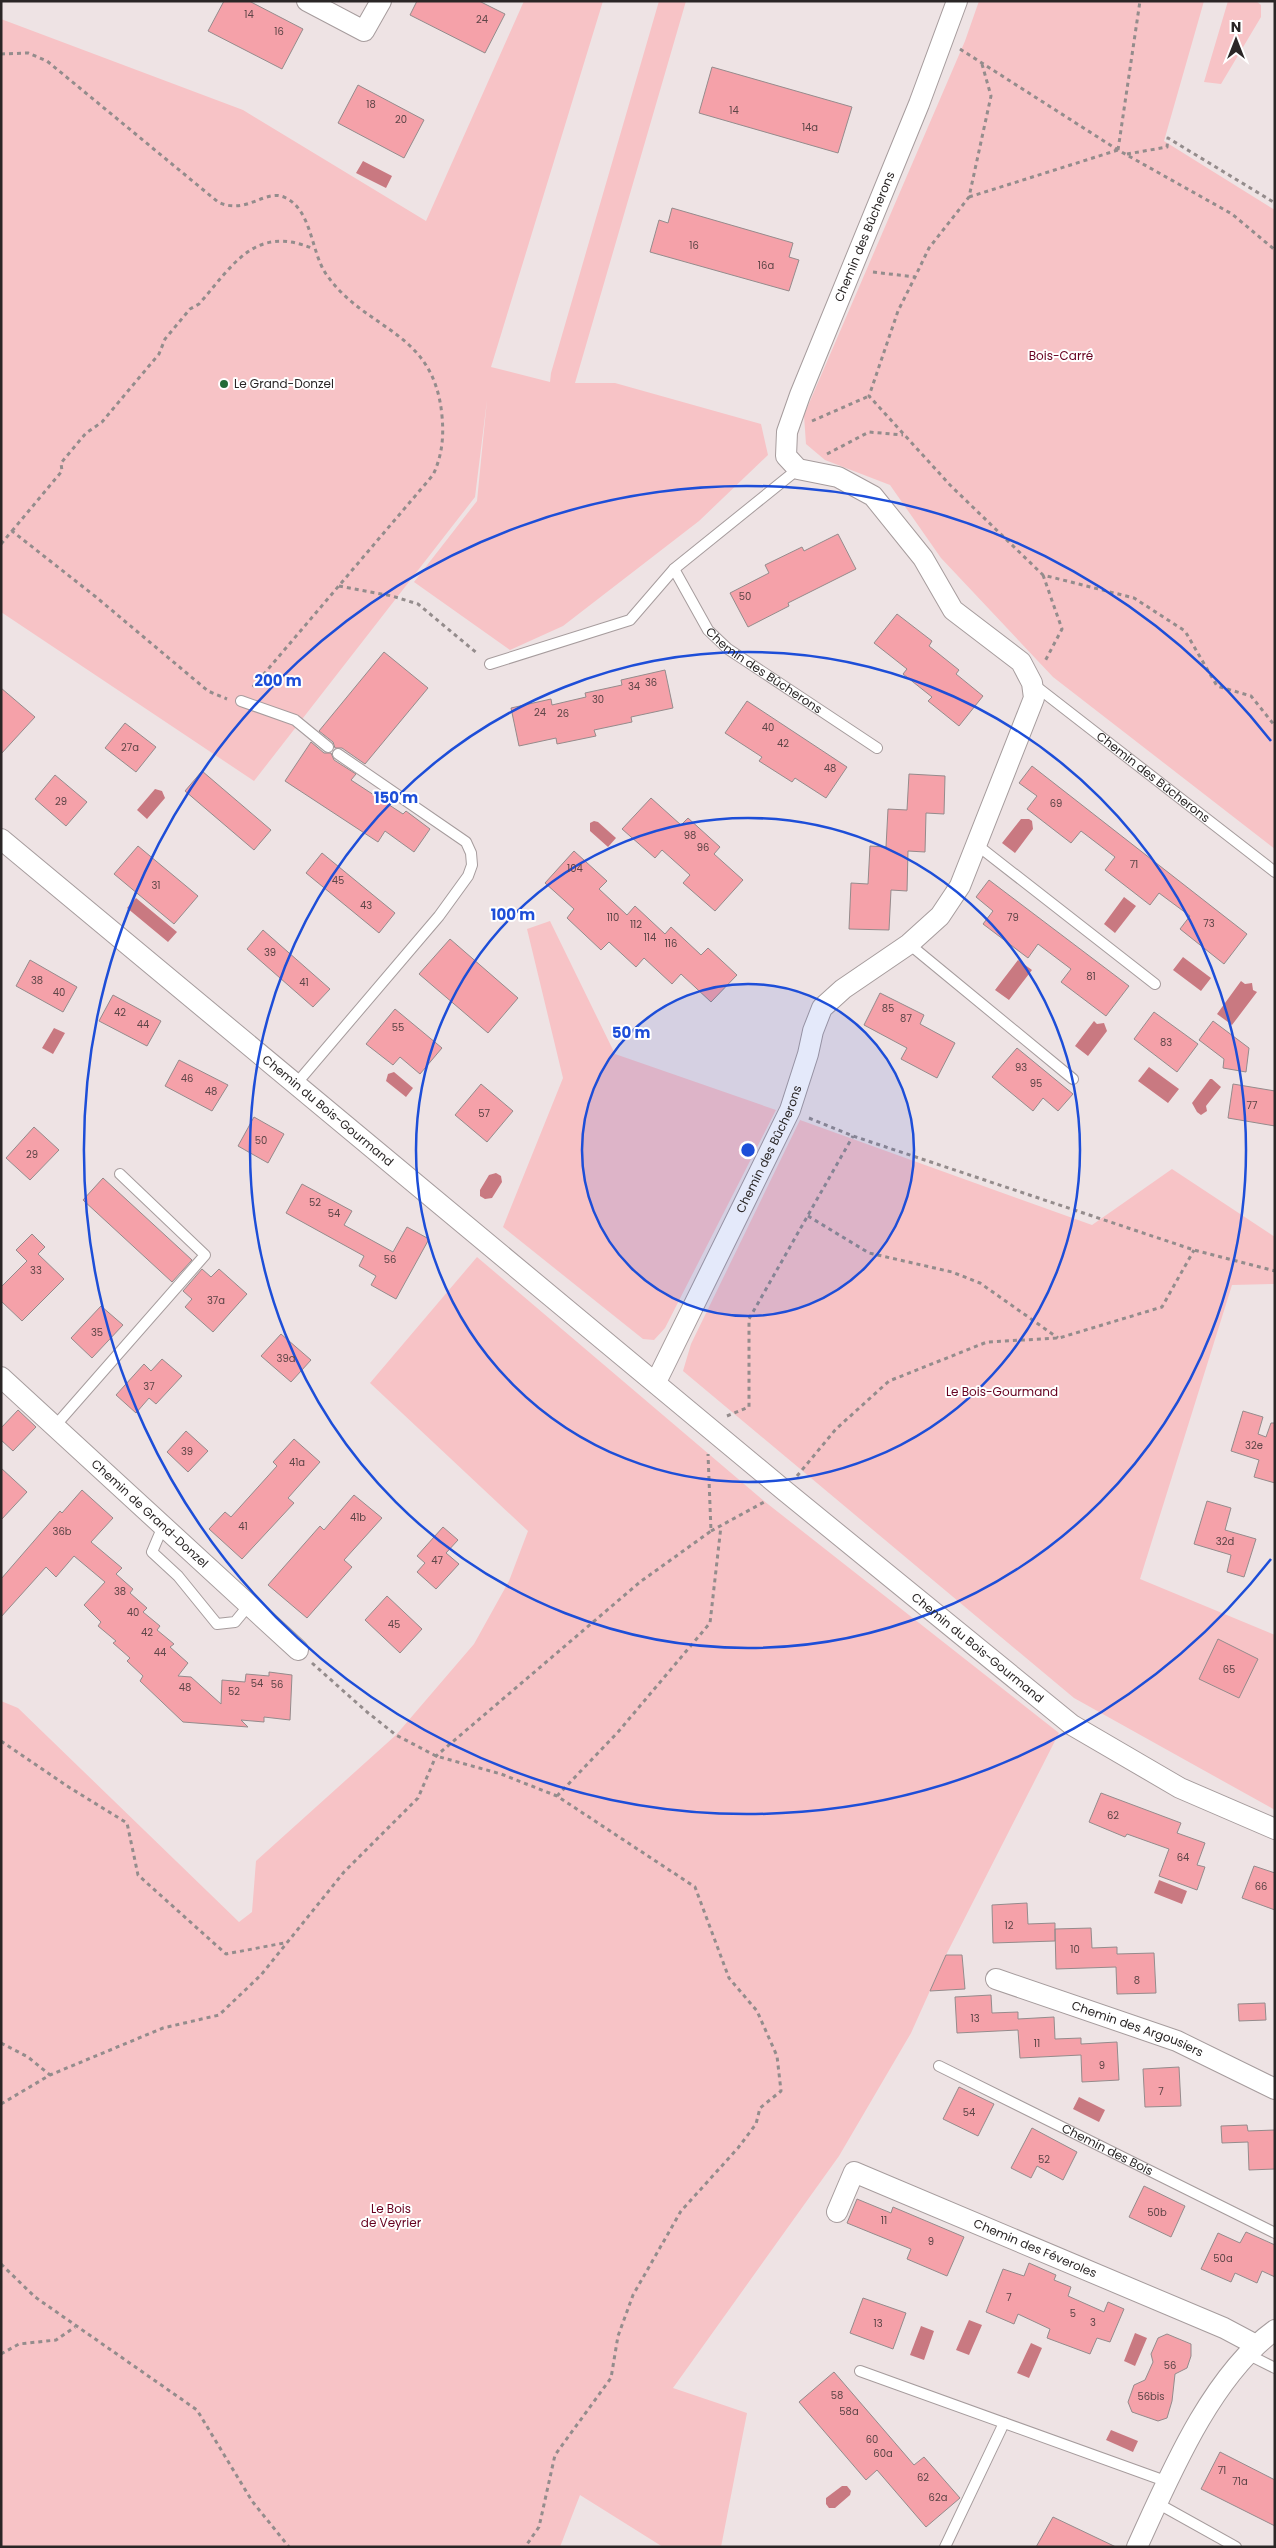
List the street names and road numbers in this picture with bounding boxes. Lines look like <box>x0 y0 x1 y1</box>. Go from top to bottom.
street label: Chemin des Bûcherons <box>830 169 898 304</box>
street label: Chemin des Bûcherons <box>702 623 826 717</box>
street label: Chemin des Bûcherons <box>1093 727 1214 826</box>
street label: Chemin du Bois-Gourmand <box>259 1051 397 1170</box>
street label: Chemin des Bûcherons <box>732 1083 805 1216</box>
street label: Chemin de Grand-Donzel <box>88 1455 212 1572</box>
street label: Chemin du Bois-Gourmand <box>908 1588 1047 1707</box>
street label: Chemin des Argousiers <box>1069 1997 1206 2061</box>
street label: Chemin des Bois <box>1059 2119 1156 2179</box>
street label: Chemin des Féveroles <box>971 2214 1100 2281</box>

